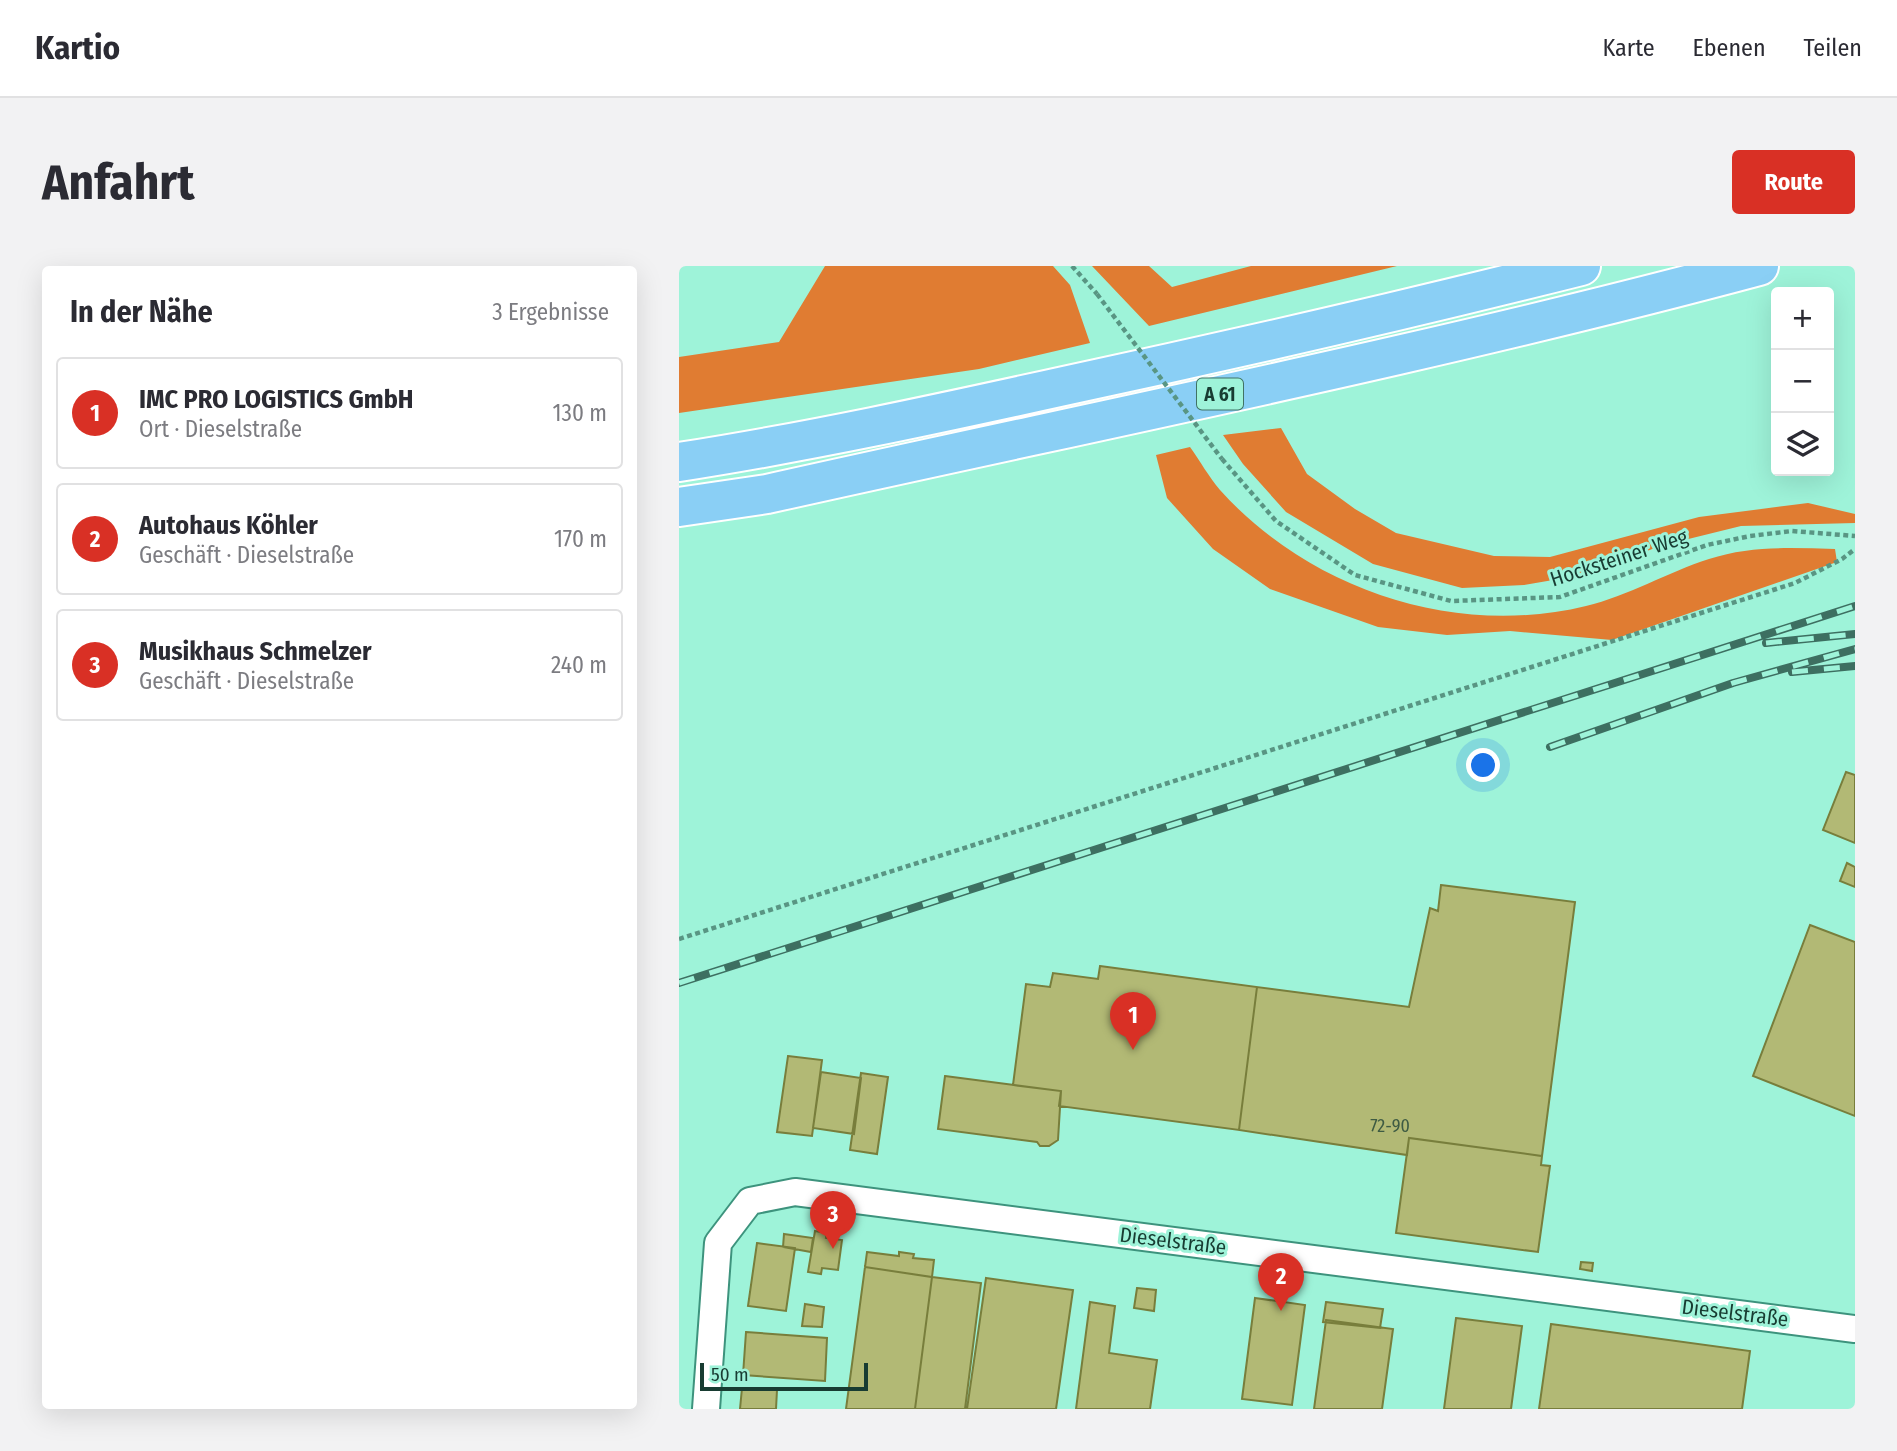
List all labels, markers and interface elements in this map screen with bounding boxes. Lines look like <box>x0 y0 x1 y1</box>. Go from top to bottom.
text: Kartio <box>35 28 120 68</box>
text: Karte <box>1603 34 1655 62</box>
text: Ebenen <box>1693 34 1766 62</box>
text: Teilen <box>1804 34 1862 62</box>
button: Route <box>1732 150 1855 214</box>
text: Anfahrt <box>42 153 195 212</box>
map controls <box>1771 287 1834 476</box>
button: + <box>1771 287 1834 350</box>
text: In der Nähe <box>70 294 213 330</box>
text: 3 Ergebnisse <box>492 298 609 326</box>
button: − <box>1771 350 1834 413</box>
road number: A 61 <box>1197 378 1243 410</box>
text: IMC PRO LOGISTICS GmbH <box>139 384 413 415</box>
text: 1 <box>90 399 100 427</box>
text: 130 m <box>553 399 607 427</box>
button: layers <box>1771 413 1834 476</box>
text: Ort · Dieselstraße <box>139 415 302 443</box>
text: Autohaus Köhler <box>139 510 318 541</box>
street label: Hocksteiner Weg <box>1547 523 1691 592</box>
text: 2 <box>90 525 100 553</box>
text: 170 m <box>554 525 607 553</box>
text: Geschäft · Dieselstraße <box>139 541 354 569</box>
text: Musikhaus Schmelzer <box>139 636 372 667</box>
text: 3 <box>90 651 100 679</box>
text: 240 m <box>551 651 607 679</box>
text: Geschäft · Dieselstraße <box>139 667 354 695</box>
your location <box>1466 748 1500 782</box>
pin: 1 <box>1110 992 1156 1050</box>
house number: 72-90 <box>1370 1115 1410 1137</box>
pin: 3 <box>810 1191 856 1249</box>
street label: Dieselstraße <box>1118 1222 1228 1260</box>
pin: 2 <box>1258 1253 1304 1311</box>
street label: Dieselstraße <box>1680 1294 1790 1332</box>
scale bar <box>700 1360 868 1392</box>
text: 50 m <box>711 1363 749 1386</box>

